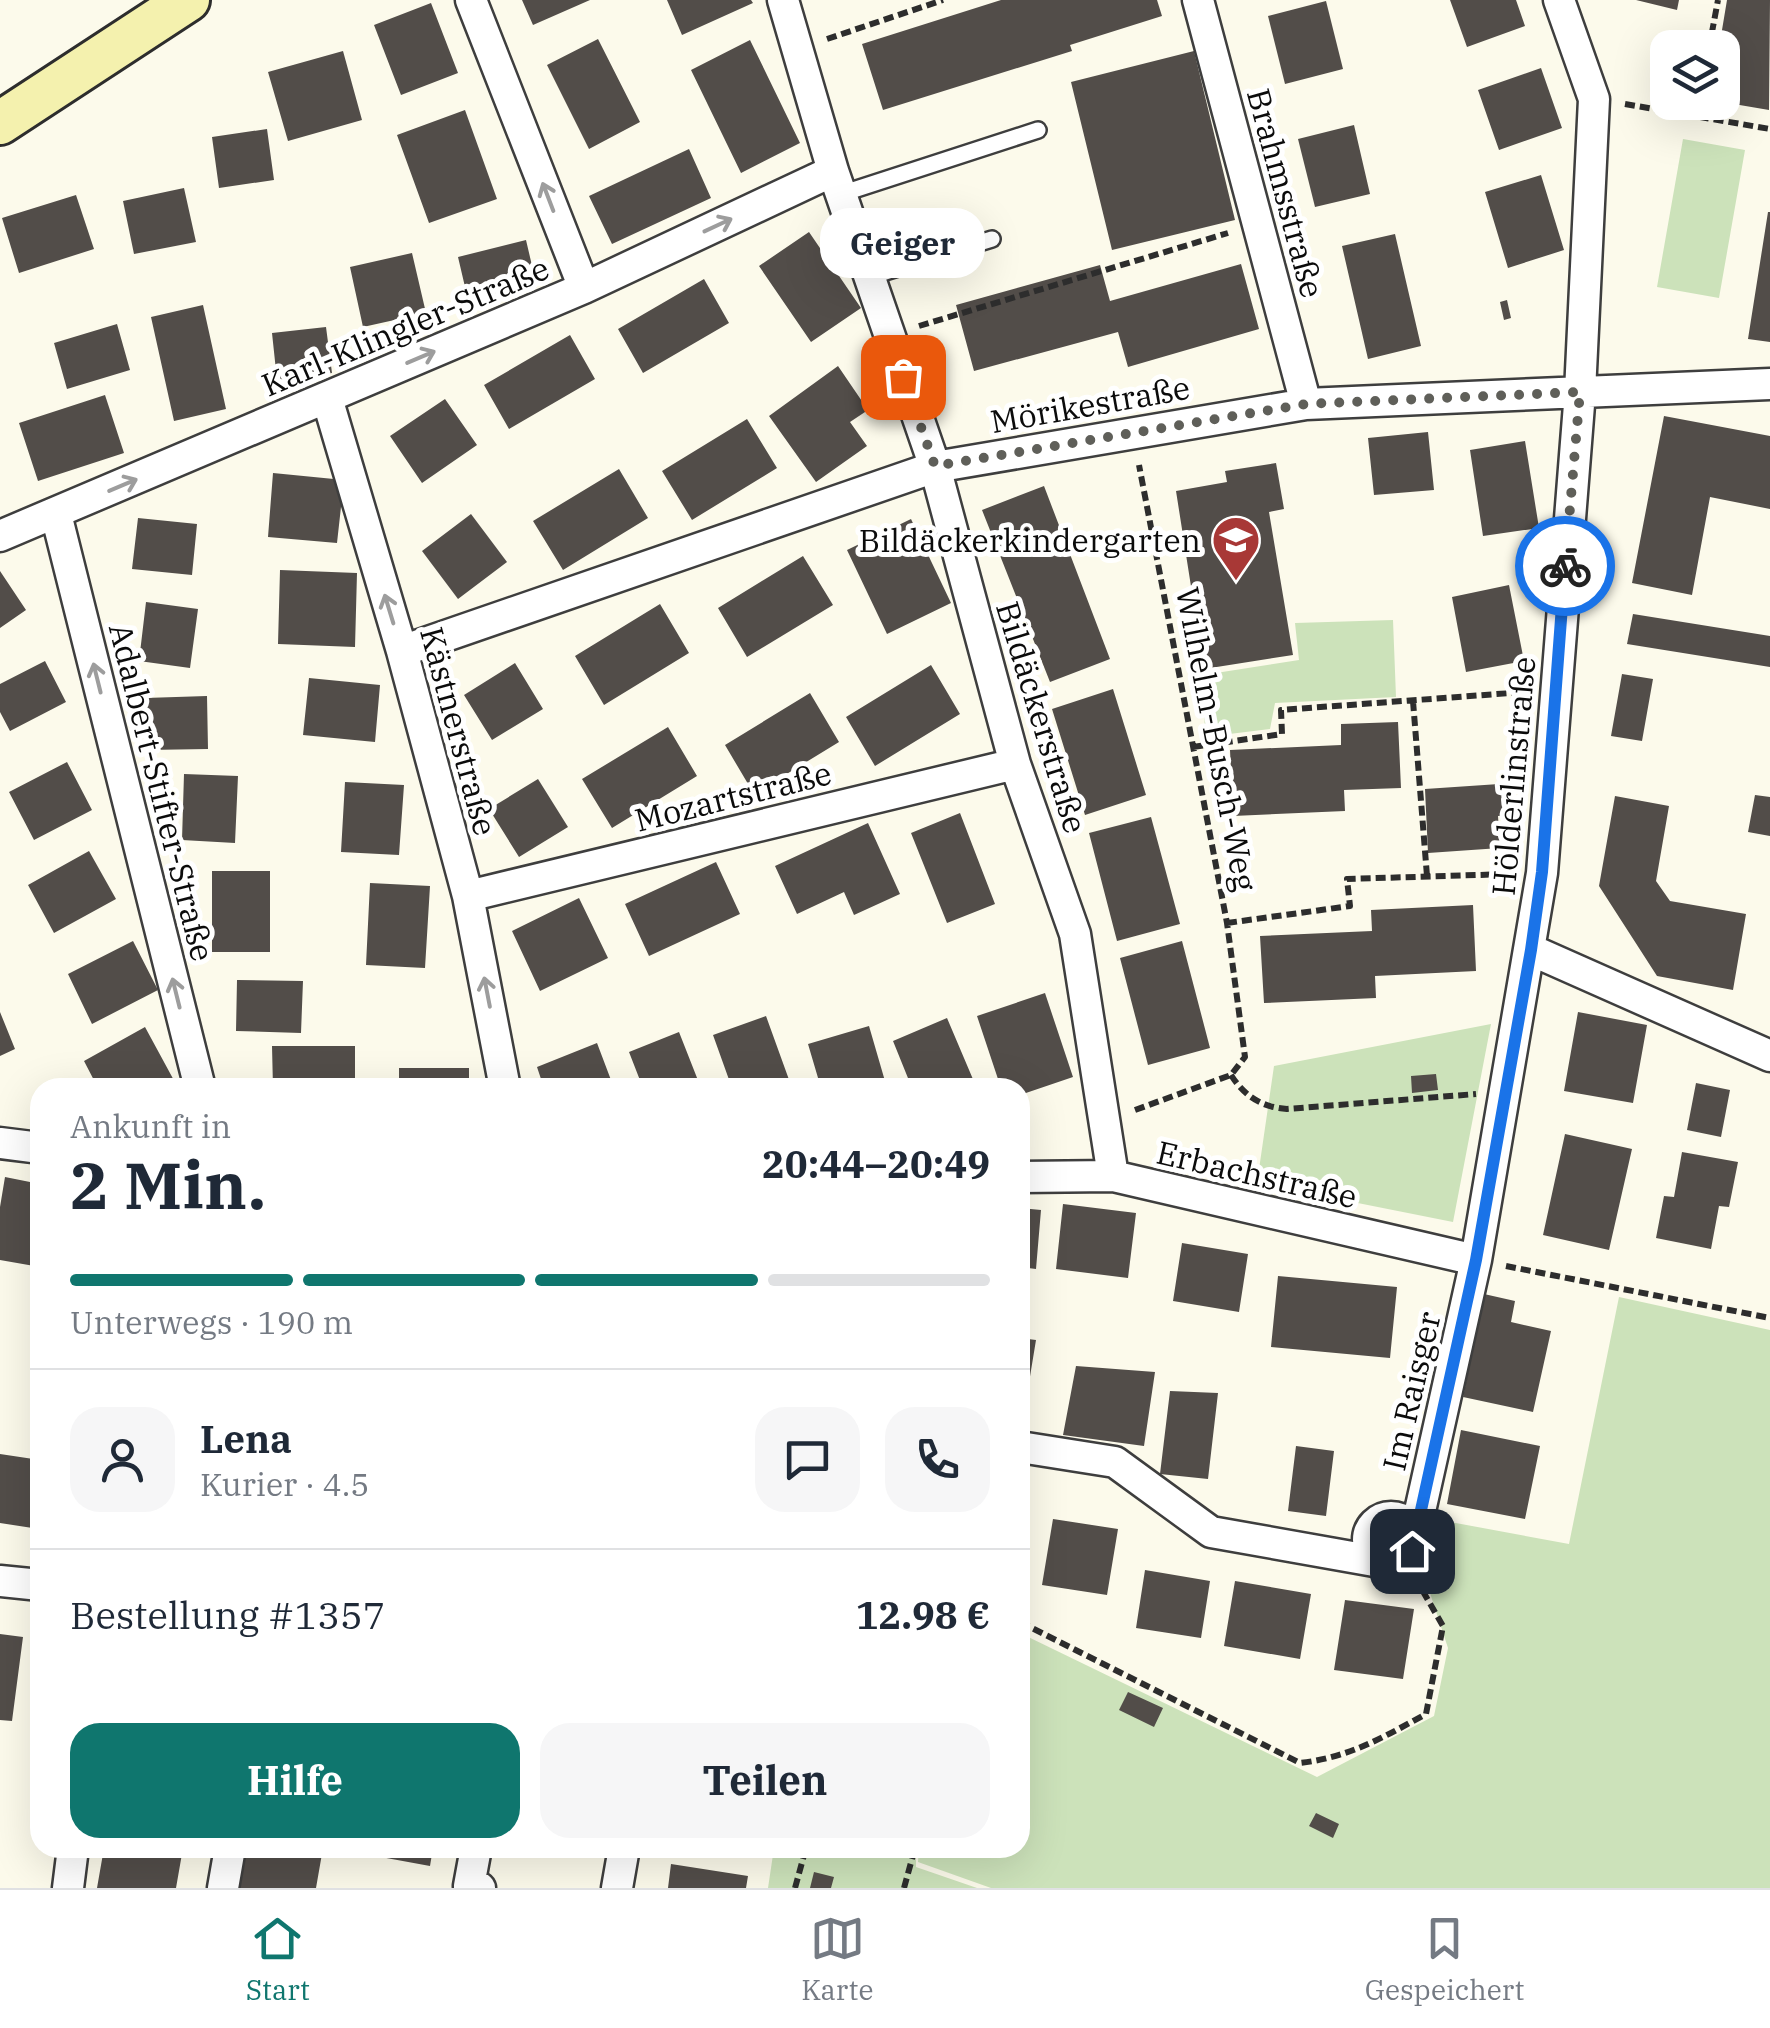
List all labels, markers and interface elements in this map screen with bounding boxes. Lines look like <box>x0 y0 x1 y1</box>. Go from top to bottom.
map controls <box>1650 30 1740 120</box>
button: layers <box>1650 30 1740 120</box>
street label: Brahmsstraße <box>1238 84 1334 302</box>
one-way arrow <box>538 182 556 213</box>
callout: Geiger <box>820 207 986 277</box>
one-way arrow <box>702 214 732 233</box>
text: Geiger <box>850 222 955 264</box>
street label: Karl-Klingler-Straße <box>255 246 555 406</box>
pin <box>861 335 946 420</box>
one-way arrow <box>405 347 436 365</box>
icon: bag <box>876 350 931 405</box>
street label: Mörikestraße <box>987 366 1193 442</box>
one-way arrow <box>107 475 138 493</box>
school or university icon: Bildäckerkindergarten <box>1210 514 1262 582</box>
courier <box>1515 516 1615 616</box>
place label: Bildäckerkindergarten <box>859 519 1201 561</box>
icon: bike <box>1538 539 1593 594</box>
street label: Wilhelm-Busch-Weg <box>1167 583 1267 895</box>
one-way arrow <box>379 594 397 625</box>
street label: Bildäckerstraße <box>987 596 1097 838</box>
street label: Adalbert-Stifter-Straße <box>100 619 224 965</box>
street label: Kästnerstraße <box>411 622 507 840</box>
street label: Hölderlinstraße <box>1482 655 1544 897</box>
one-way arrow <box>87 663 106 694</box>
street label: Mozartstraße <box>630 751 836 841</box>
one-way arrow <box>476 977 495 1009</box>
one-way arrow <box>166 978 185 1009</box>
text: Ankunft in <box>70 1105 231 1147</box>
street label: Erbachstraße <box>1153 1131 1361 1217</box>
text: 20:44–20:49 <box>762 1139 990 1188</box>
text: 2 Min. <box>70 1142 266 1227</box>
text: Unterwegs · 190 m <box>70 1301 353 1343</box>
street label: Im Raisger <box>1372 1307 1450 1475</box>
button: person <box>70 1407 175 1512</box>
button: chat <box>755 1407 860 1512</box>
button: phone <box>885 1407 990 1512</box>
text: Lena <box>200 1414 292 1463</box>
text: Kurier · 4.5 <box>200 1463 369 1505</box>
pin <box>1370 1509 1455 1594</box>
icon: home <box>1385 1524 1440 1579</box>
text: Bestellung #1357 <box>70 1590 386 1639</box>
text: 12.98 € <box>856 1590 990 1639</box>
button: Hilfe <box>70 1723 520 1838</box>
button: Teilen <box>540 1723 990 1838</box>
tab: Start <box>246 1911 310 2008</box>
tab: Karte <box>801 1911 873 2008</box>
tab: Gespeichert <box>1365 1911 1524 2008</box>

